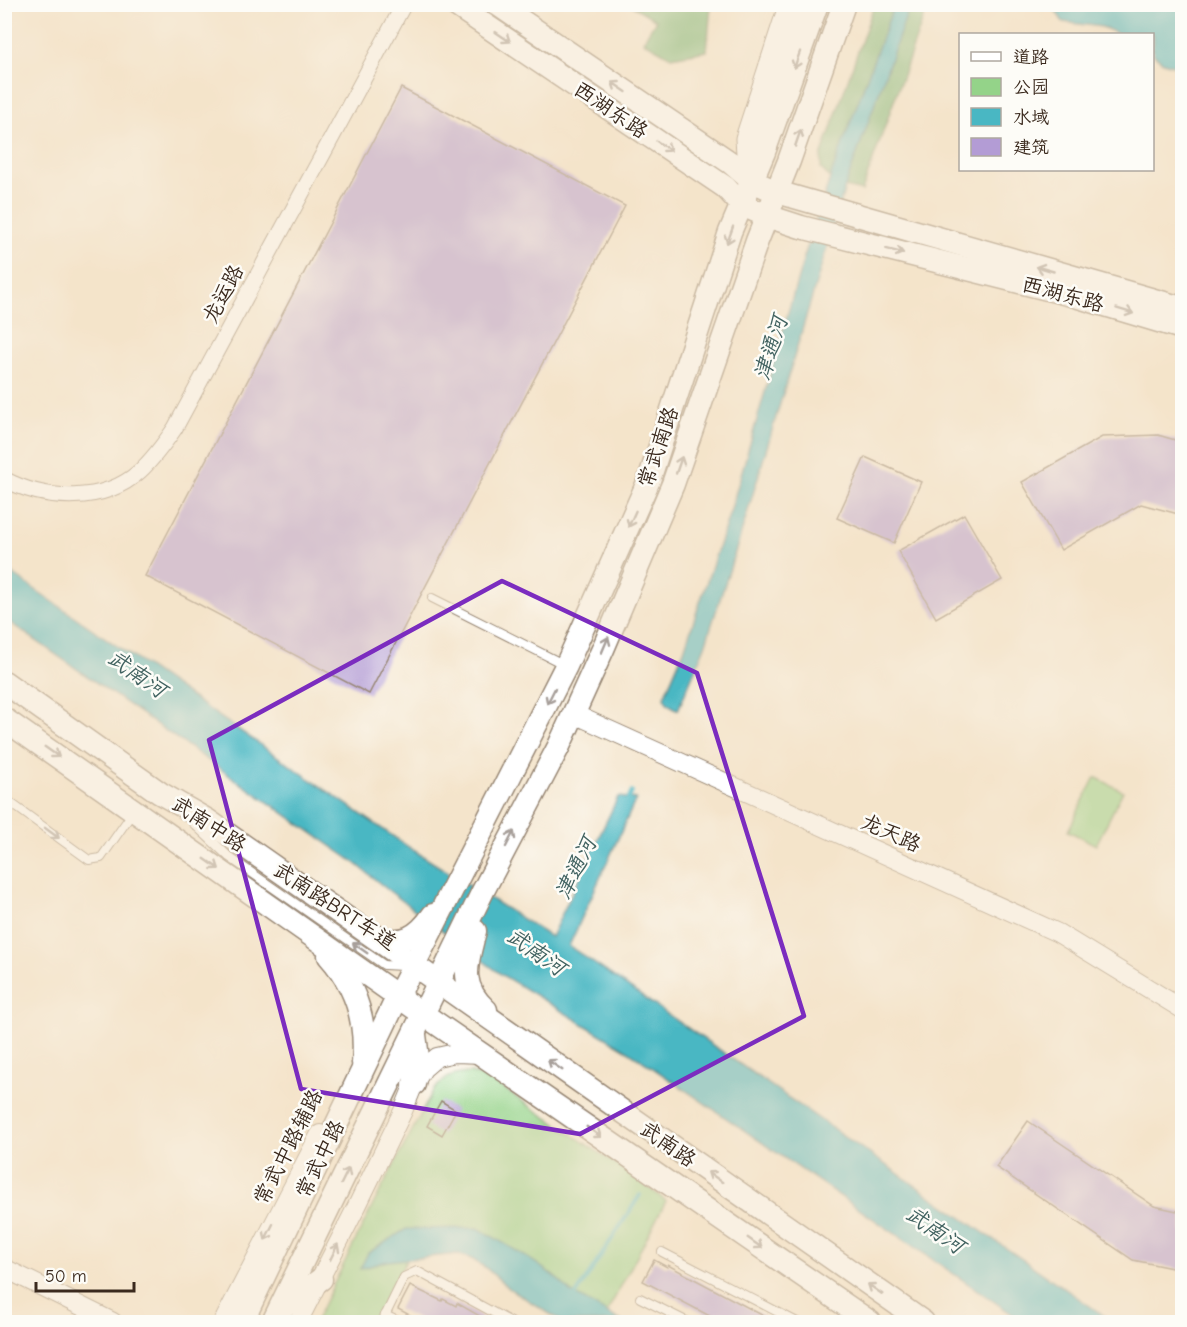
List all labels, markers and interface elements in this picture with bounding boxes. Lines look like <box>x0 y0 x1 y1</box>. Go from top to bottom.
one-way arrow <box>494 31 510 43</box>
legend <box>959 33 1154 171</box>
text: 道路 <box>1013 47 1049 68</box>
one-way arrow <box>790 50 801 68</box>
street label: 西湖东路 <box>569 77 653 143</box>
text: 公园 <box>1013 77 1049 98</box>
one-way arrow <box>611 81 628 93</box>
text: 水域 <box>1013 107 1049 128</box>
one-way arrow <box>793 129 804 148</box>
text: 建筑 <box>1013 137 1049 158</box>
one-way arrow <box>656 140 672 152</box>
one-way arrow <box>723 225 734 244</box>
one-way arrow <box>886 246 905 257</box>
street label: 龙运路 <box>198 261 248 327</box>
one-way arrow <box>1036 263 1055 274</box>
street label: 西湖东路 <box>1019 272 1107 316</box>
one-way arrow <box>1115 306 1134 317</box>
water label: 津通河 <box>749 310 794 383</box>
street label: 常武南路 <box>633 403 683 491</box>
one-way arrow <box>675 456 686 475</box>
one-way arrow <box>626 509 637 527</box>
one-way arrow <box>600 636 611 655</box>
water label: 武南河 <box>103 644 174 705</box>
one-way arrow <box>545 687 557 704</box>
one-way arrow <box>44 746 60 758</box>
street label: 武南中路 <box>167 791 251 857</box>
street label: 龙天路 <box>857 809 925 857</box>
one-way arrow <box>43 826 59 839</box>
water label: 津通河 <box>550 830 603 903</box>
one-way arrow <box>505 831 516 849</box>
street label: 武南路BRT车道 <box>269 857 401 955</box>
one-way arrow <box>203 858 219 871</box>
water label: 武南河 <box>502 922 573 983</box>
one-way arrow <box>353 942 369 954</box>
one-way arrow <box>548 1059 564 1071</box>
street label: 常武中路辅路 <box>248 1085 328 1209</box>
street label: 常武中路 <box>290 1116 350 1202</box>
street label: 武南路 <box>635 1116 701 1172</box>
one-way arrow <box>586 1126 602 1138</box>
one-way arrow <box>340 1167 352 1185</box>
one-way arrow <box>707 1171 724 1183</box>
water label: 武南河 <box>901 1200 972 1261</box>
one-way arrow <box>263 1223 275 1241</box>
one-way arrow <box>746 1237 762 1249</box>
one-way arrow <box>329 1243 341 1261</box>
scale bar <box>36 1255 134 1293</box>
text: 50 m <box>45 1266 87 1287</box>
one-way arrow <box>867 1283 883 1295</box>

